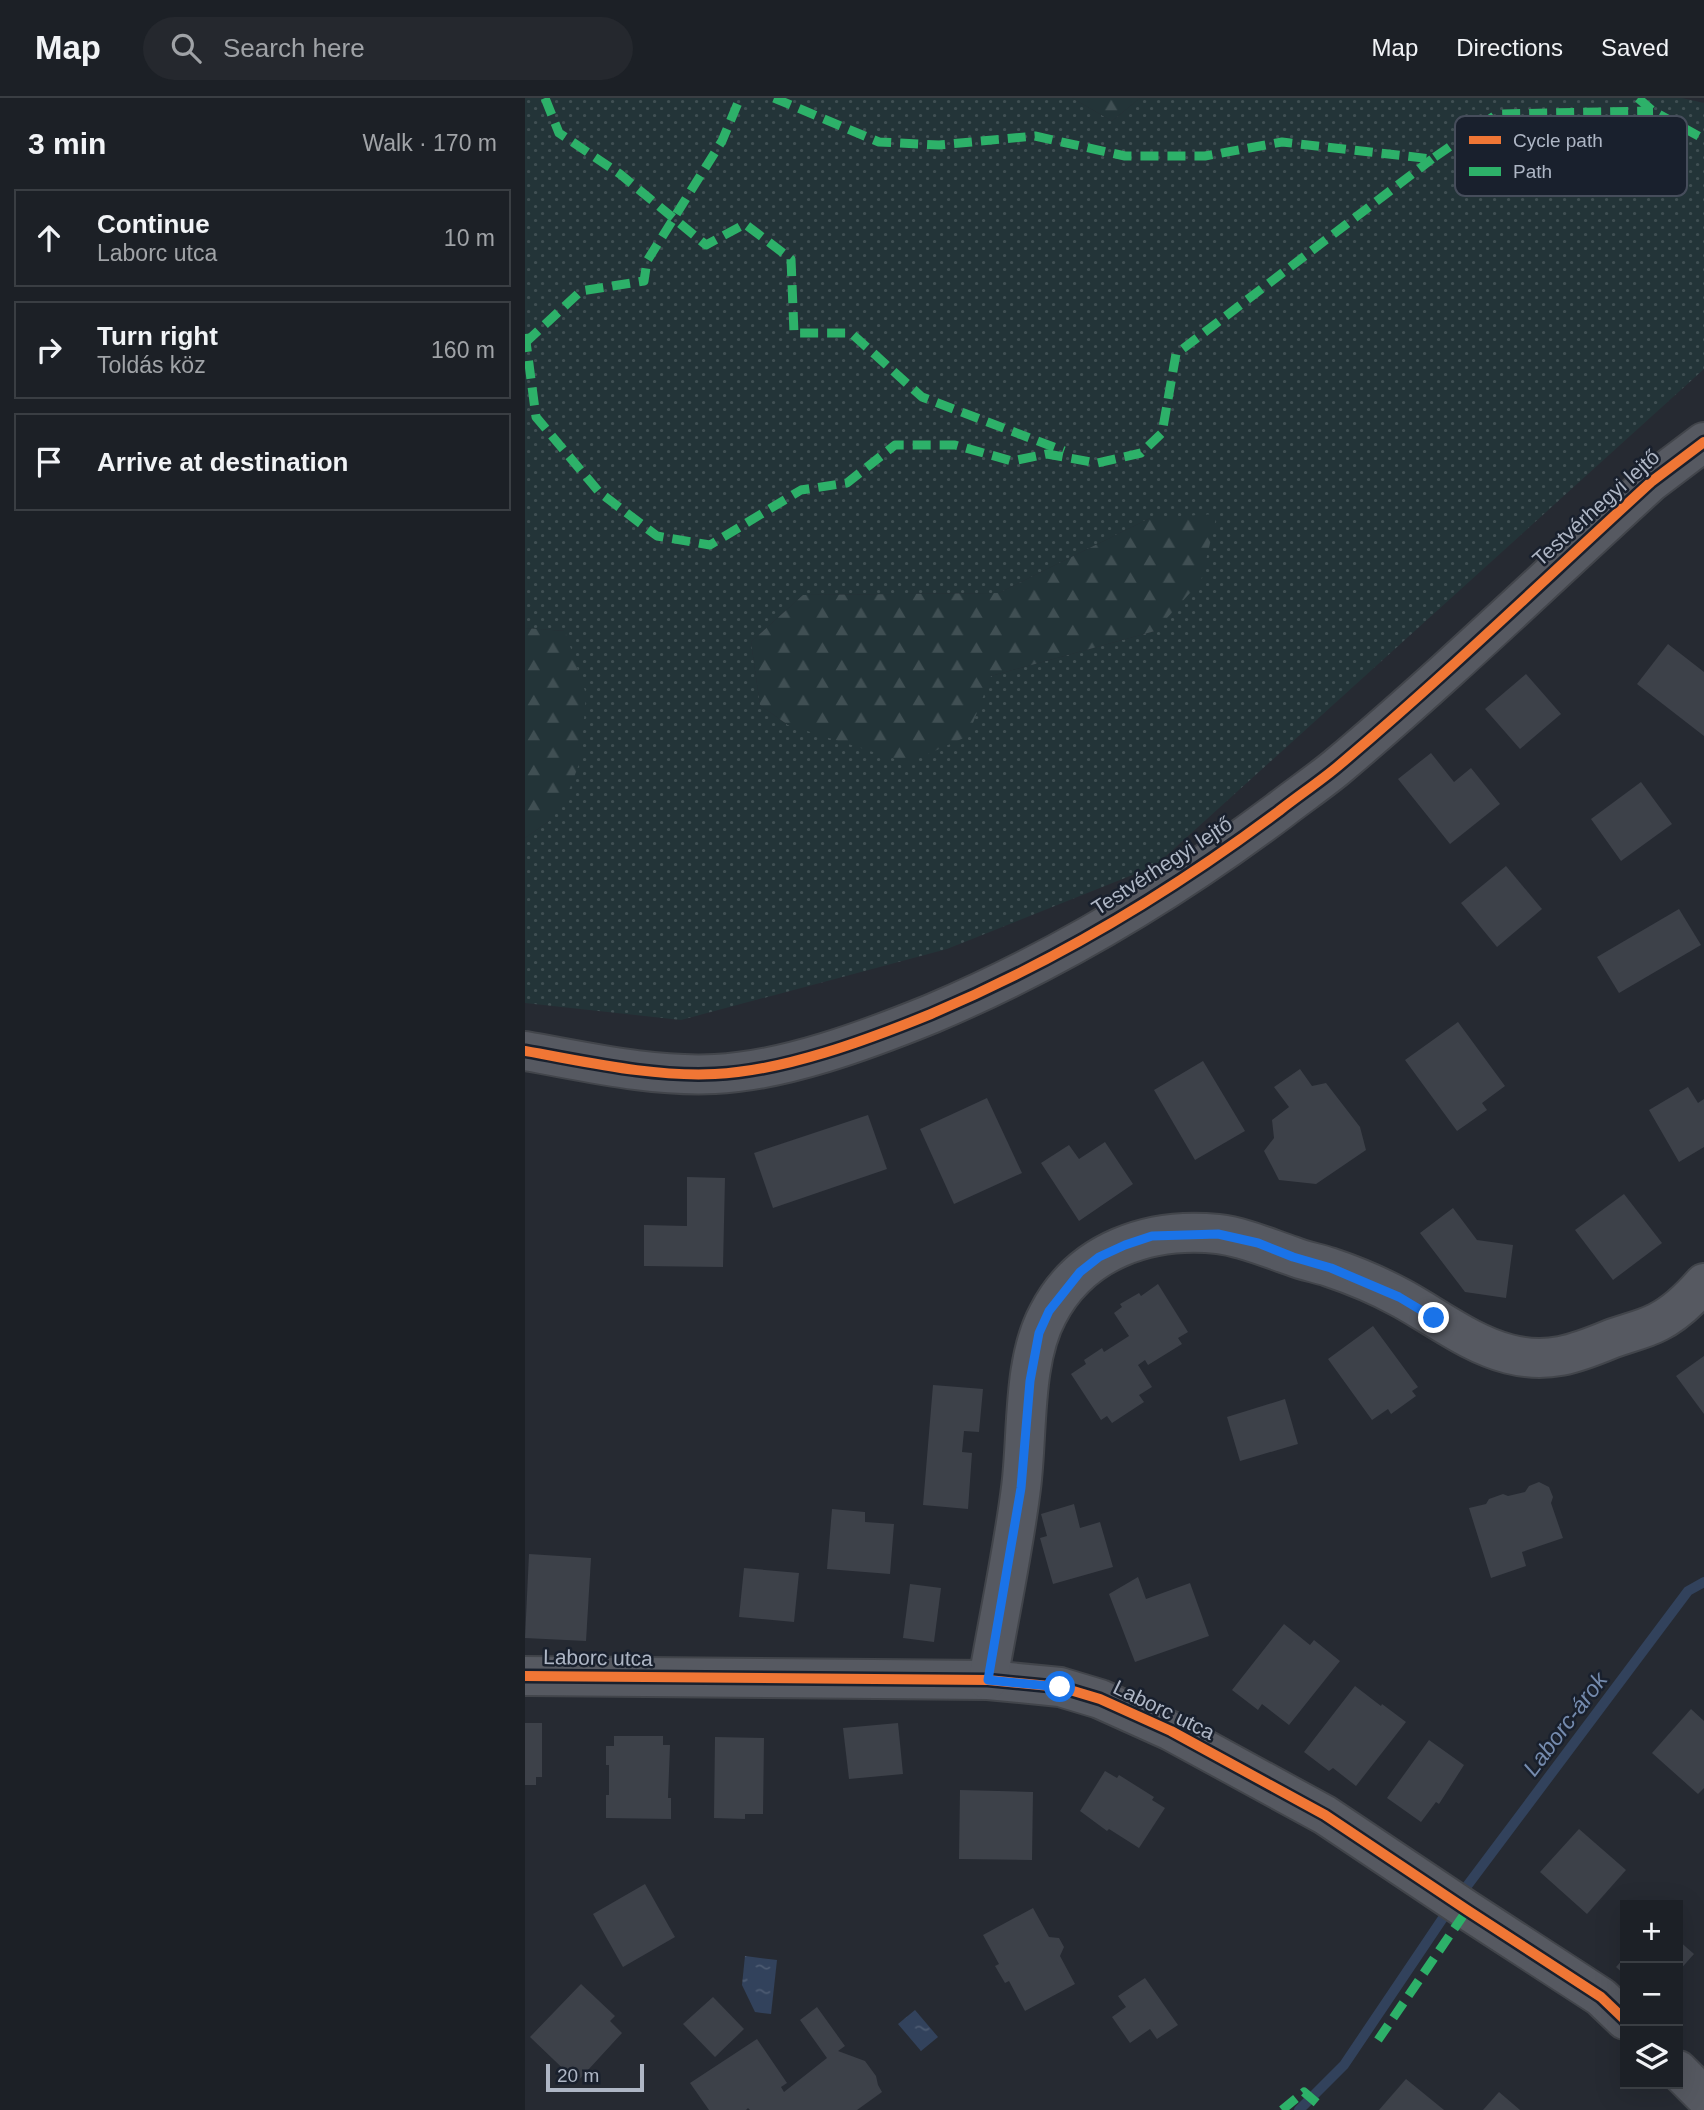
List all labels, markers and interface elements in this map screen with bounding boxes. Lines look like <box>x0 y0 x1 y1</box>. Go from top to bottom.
search box <box>143 17 633 80</box>
text: Map <box>35 29 101 66</box>
icon: search <box>167 29 205 67</box>
text: Search here <box>223 33 365 63</box>
text: Map <box>1372 34 1418 61</box>
text: Directions <box>1456 34 1563 61</box>
text: Saved <box>1601 34 1669 61</box>
legend <box>1455 116 1687 196</box>
text: 3 min <box>28 127 106 160</box>
text: Walk · 170 m <box>362 130 497 156</box>
text: Cycle path <box>1513 130 1603 151</box>
text: Path <box>1513 161 1552 182</box>
text: Continue <box>97 209 210 239</box>
icon: ahead <box>30 219 68 257</box>
text: 10 m <box>444 225 495 251</box>
text: Laborc utca <box>97 240 217 266</box>
text: Turn right <box>97 321 218 351</box>
icon: right <box>30 331 68 369</box>
text: 160 m <box>431 337 495 363</box>
text: Toldás köz <box>97 352 206 378</box>
icon: arrive <box>30 443 68 481</box>
street label: Testvérhegyi lejtő <box>1528 445 1664 570</box>
text: Arrive at destination <box>97 447 348 477</box>
street label: Testvérhegyi lejtő <box>1087 812 1236 919</box>
route end <box>1418 1302 1449 1333</box>
street label: Laborc utca <box>543 1645 653 1670</box>
water label: Laborc-árok <box>1518 1666 1613 1781</box>
route start <box>1044 1671 1075 1702</box>
street label: Laborc utca <box>1110 1675 1219 1744</box>
map controls <box>1620 1900 1683 2089</box>
button: + <box>1620 1900 1683 1963</box>
button: − <box>1620 1963 1683 2026</box>
button: layers <box>1620 2026 1683 2089</box>
scale bar <box>546 2061 644 2093</box>
text: 20 m <box>557 2065 599 2086</box>

